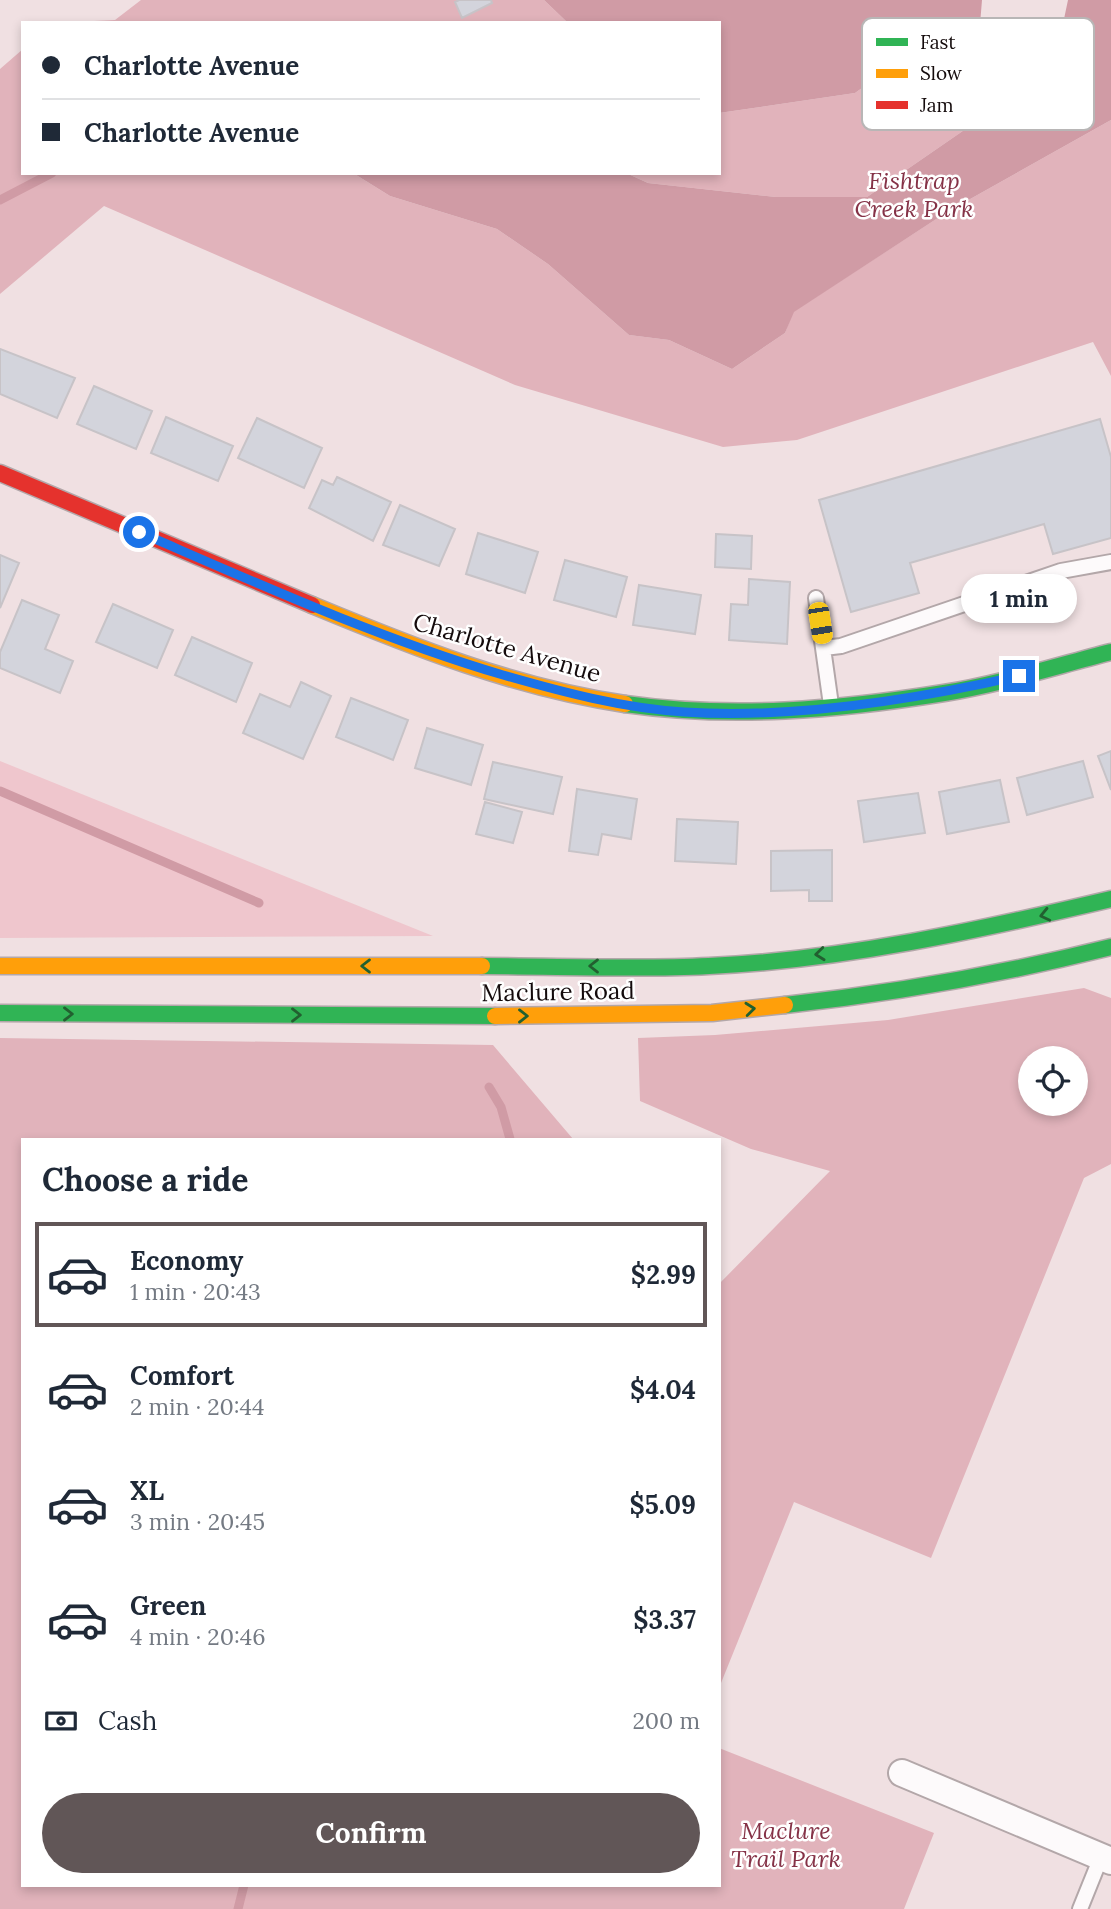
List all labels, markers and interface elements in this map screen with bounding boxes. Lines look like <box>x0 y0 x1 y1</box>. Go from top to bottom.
legend <box>862 18 1094 130</box>
text: Fast <box>920 30 956 54</box>
text: Charlotte Avenue <box>84 49 299 82</box>
text: Slow <box>920 61 963 85</box>
text: Jam <box>919 93 954 117</box>
text: Charlotte Avenue <box>84 116 299 149</box>
park label: Fishtrap Creek Park <box>854 165 974 224</box>
route start <box>123 516 155 548</box>
callout: 1 min <box>961 574 1077 624</box>
text: 1 min <box>990 584 1048 613</box>
car <box>807 601 834 645</box>
street label: Charlotte Avenue <box>410 606 605 689</box>
route end <box>1003 660 1035 692</box>
one-way arrow <box>1039 907 1051 921</box>
one-way arrow <box>815 946 826 961</box>
one-way arrow <box>360 958 371 974</box>
one-way arrow <box>588 958 598 974</box>
street label: Maclure Road <box>481 975 635 1008</box>
one-way arrow <box>745 1001 756 1016</box>
one-way arrow <box>63 1006 74 1022</box>
one-way arrow <box>291 1007 301 1023</box>
one-way arrow <box>518 1008 529 1023</box>
map controls <box>1018 1046 1088 1116</box>
button: locate <box>1018 1046 1088 1116</box>
text: Choose a ride <box>42 1159 249 1200</box>
icon: car <box>46 1243 109 1306</box>
text: Economy <box>130 1244 243 1277</box>
text: $2.99 <box>631 1258 696 1291</box>
text: 1 min · 20:43 <box>130 1277 261 1306</box>
icon: car <box>46 1358 109 1421</box>
text: Comfort <box>130 1359 234 1392</box>
text: $4.04 <box>630 1373 696 1406</box>
text: 2 min · 20:44 <box>130 1392 265 1421</box>
icon: car <box>46 1473 109 1536</box>
text: XL <box>130 1474 164 1507</box>
text: $5.09 <box>629 1488 696 1521</box>
text: 3 min · 20:45 <box>130 1507 265 1536</box>
icon: car <box>46 1588 109 1651</box>
text: Green <box>130 1589 206 1622</box>
text: $3.37 <box>633 1603 696 1636</box>
text: 4 min · 20:46 <box>130 1622 266 1651</box>
icon: cash <box>42 1702 80 1740</box>
text: Cash <box>98 1704 157 1737</box>
text: 200 m <box>632 1706 700 1735</box>
button: Confirm <box>42 1793 700 1873</box>
park label: Maclure Trail Park <box>731 1815 841 1874</box>

